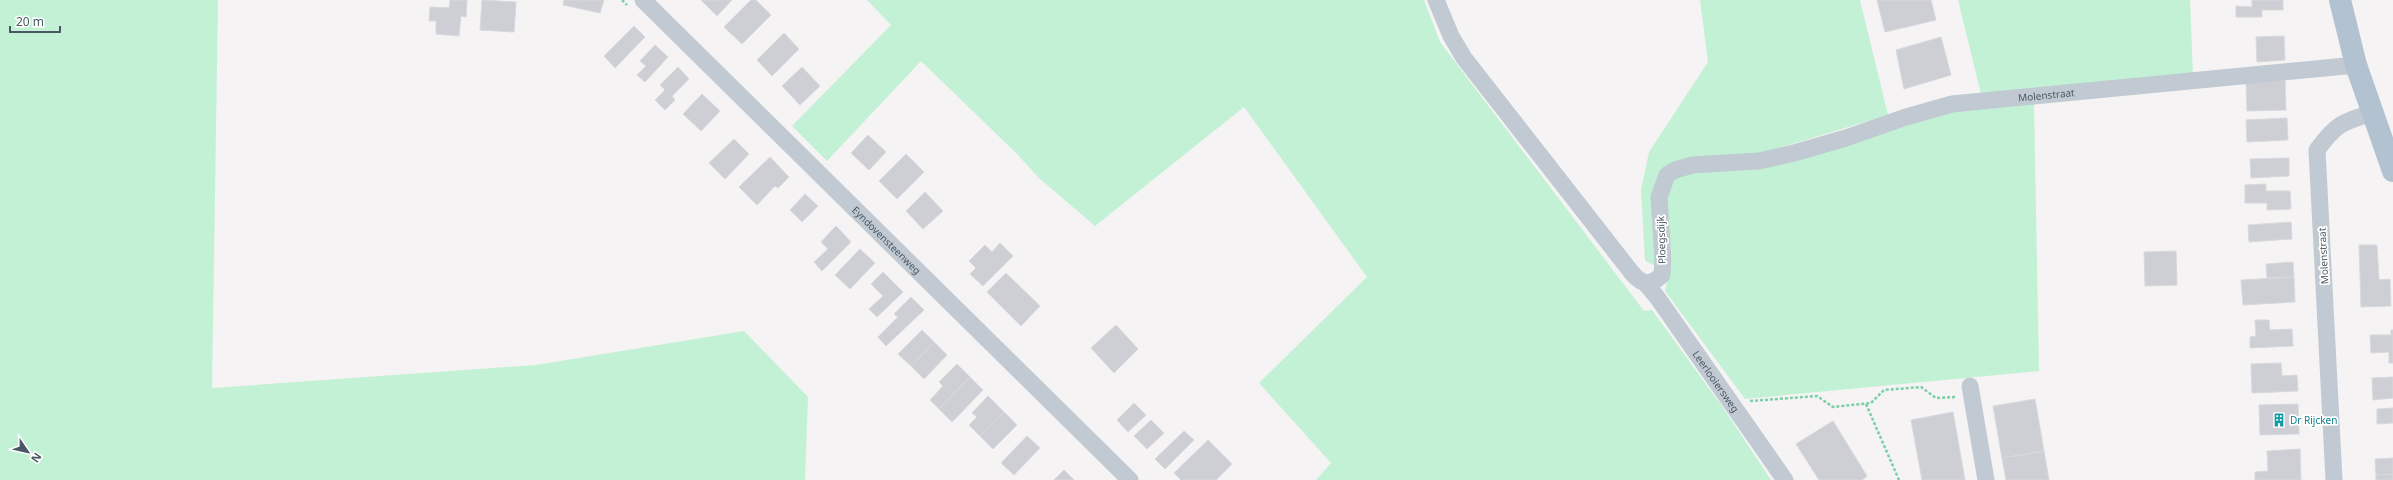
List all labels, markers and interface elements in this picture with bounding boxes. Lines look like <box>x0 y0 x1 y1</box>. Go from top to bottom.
scale bar <box>10 8 60 34</box>
text: 20 m <box>16 13 44 30</box>
street label: Molenstraat <box>2017 85 2076 105</box>
street label: Eyndovensteenweg <box>849 203 924 277</box>
street label: Ploegsdijk <box>1653 215 1669 264</box>
street label: Molenstraat <box>2315 227 2331 285</box>
street label: Leerlooiersweg <box>1690 348 1742 415</box>
building icon: Dr Rijcken <box>2271 412 2287 428</box>
place label: Dr Rijcken <box>2290 413 2337 427</box>
north arrow <box>8 432 48 472</box>
text: N <box>28 450 45 466</box>

